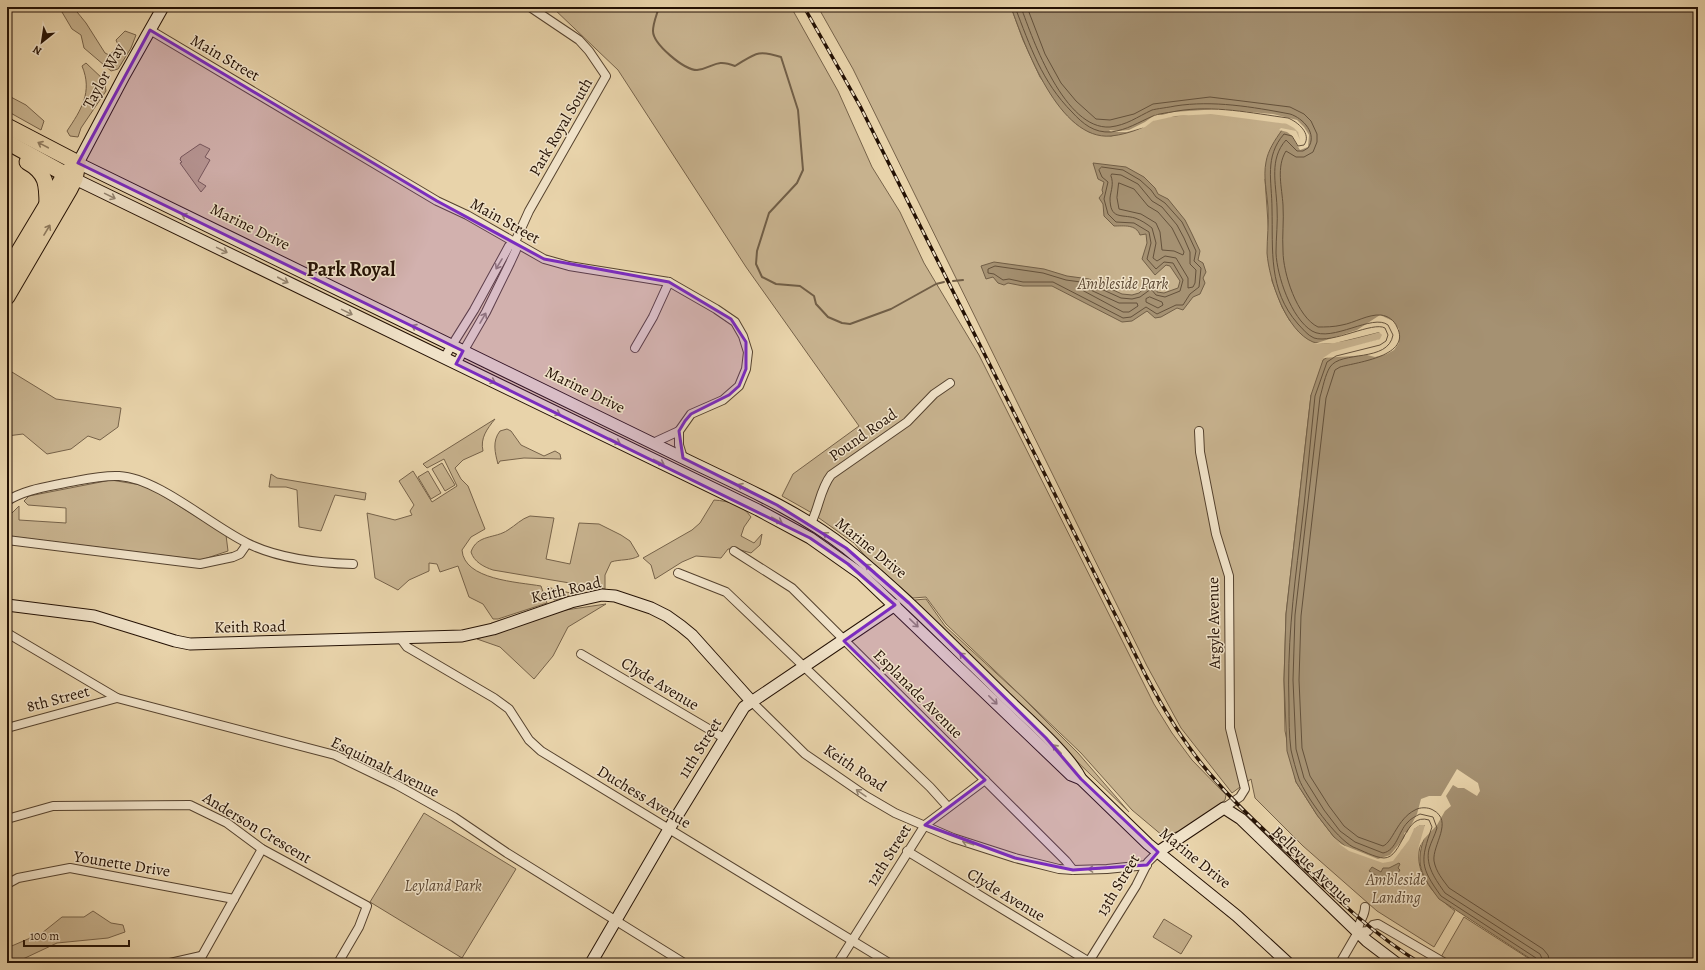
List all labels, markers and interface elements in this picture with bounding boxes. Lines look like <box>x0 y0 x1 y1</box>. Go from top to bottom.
north arrow <box>22 22 62 62</box>
street label: Main Street <box>186 29 264 87</box>
street label: Taylor Way <box>78 39 131 113</box>
text: N <box>30 42 44 59</box>
street label: Park Royal South <box>524 73 598 180</box>
one-way arrow <box>37 141 49 148</box>
one-way arrow <box>104 193 116 200</box>
street label: Main Street <box>466 193 544 249</box>
street label: Marine Drive <box>206 198 294 256</box>
one-way arrow <box>181 212 193 220</box>
one-way arrow <box>43 224 51 236</box>
one-way arrow <box>216 247 228 254</box>
district label: Park Royal <box>307 256 396 283</box>
one-way arrow <box>494 258 502 270</box>
park label: Ambleside Park <box>1077 273 1168 295</box>
one-way arrow <box>277 276 289 284</box>
one-way arrow <box>341 309 353 316</box>
one-way arrow <box>479 312 487 324</box>
one-way arrow <box>411 324 423 331</box>
street label: Marine Drive <box>541 361 629 419</box>
one-way arrow <box>484 377 496 385</box>
street label: Pound Road <box>825 403 902 467</box>
one-way arrow <box>549 409 561 416</box>
one-way arrow <box>609 437 621 445</box>
one-way arrow <box>652 459 664 466</box>
one-way arrow <box>737 483 749 490</box>
street label: Marine Drive <box>830 512 912 584</box>
one-way arrow <box>771 517 783 524</box>
one-way arrow <box>823 532 834 540</box>
one-way arrow <box>864 564 875 573</box>
street label: Keith Road <box>529 571 604 609</box>
street label: Argyle Avenue <box>1202 577 1226 670</box>
street label: Keith Road <box>214 615 286 639</box>
one-way arrow <box>909 619 919 628</box>
street label: Esplanade Avenue <box>868 644 968 744</box>
street label: Clyde Avenue <box>617 652 703 716</box>
one-way arrow <box>959 653 969 662</box>
street label: 8th Street <box>24 680 92 718</box>
one-way arrow <box>988 695 998 705</box>
street label: 11th Street <box>673 714 727 782</box>
street label: Esquimalt Avenue <box>327 731 443 803</box>
street label: Keith Road <box>819 739 891 797</box>
one-way arrow <box>1052 744 1061 754</box>
street label: Duchess Avenue <box>593 760 695 834</box>
street label: Anderson Crescent <box>198 786 315 869</box>
one-way arrow <box>856 789 867 797</box>
street label: 12th Street <box>861 820 917 890</box>
street label: Marine Drive <box>1154 822 1236 894</box>
street label: Bellevue Avenue <box>1266 822 1358 910</box>
one-way arrow <box>963 838 975 846</box>
street label: Younette Drive <box>71 845 172 882</box>
street label: 13th Street <box>1091 850 1145 920</box>
street label: Clyde Avenue <box>963 863 1049 927</box>
one-way arrow <box>1088 866 1101 873</box>
park label: Ambleside Landing <box>1365 869 1426 909</box>
park label: Leyland Park <box>404 875 482 897</box>
scale bar <box>24 922 129 948</box>
text: 100 m <box>30 928 59 944</box>

